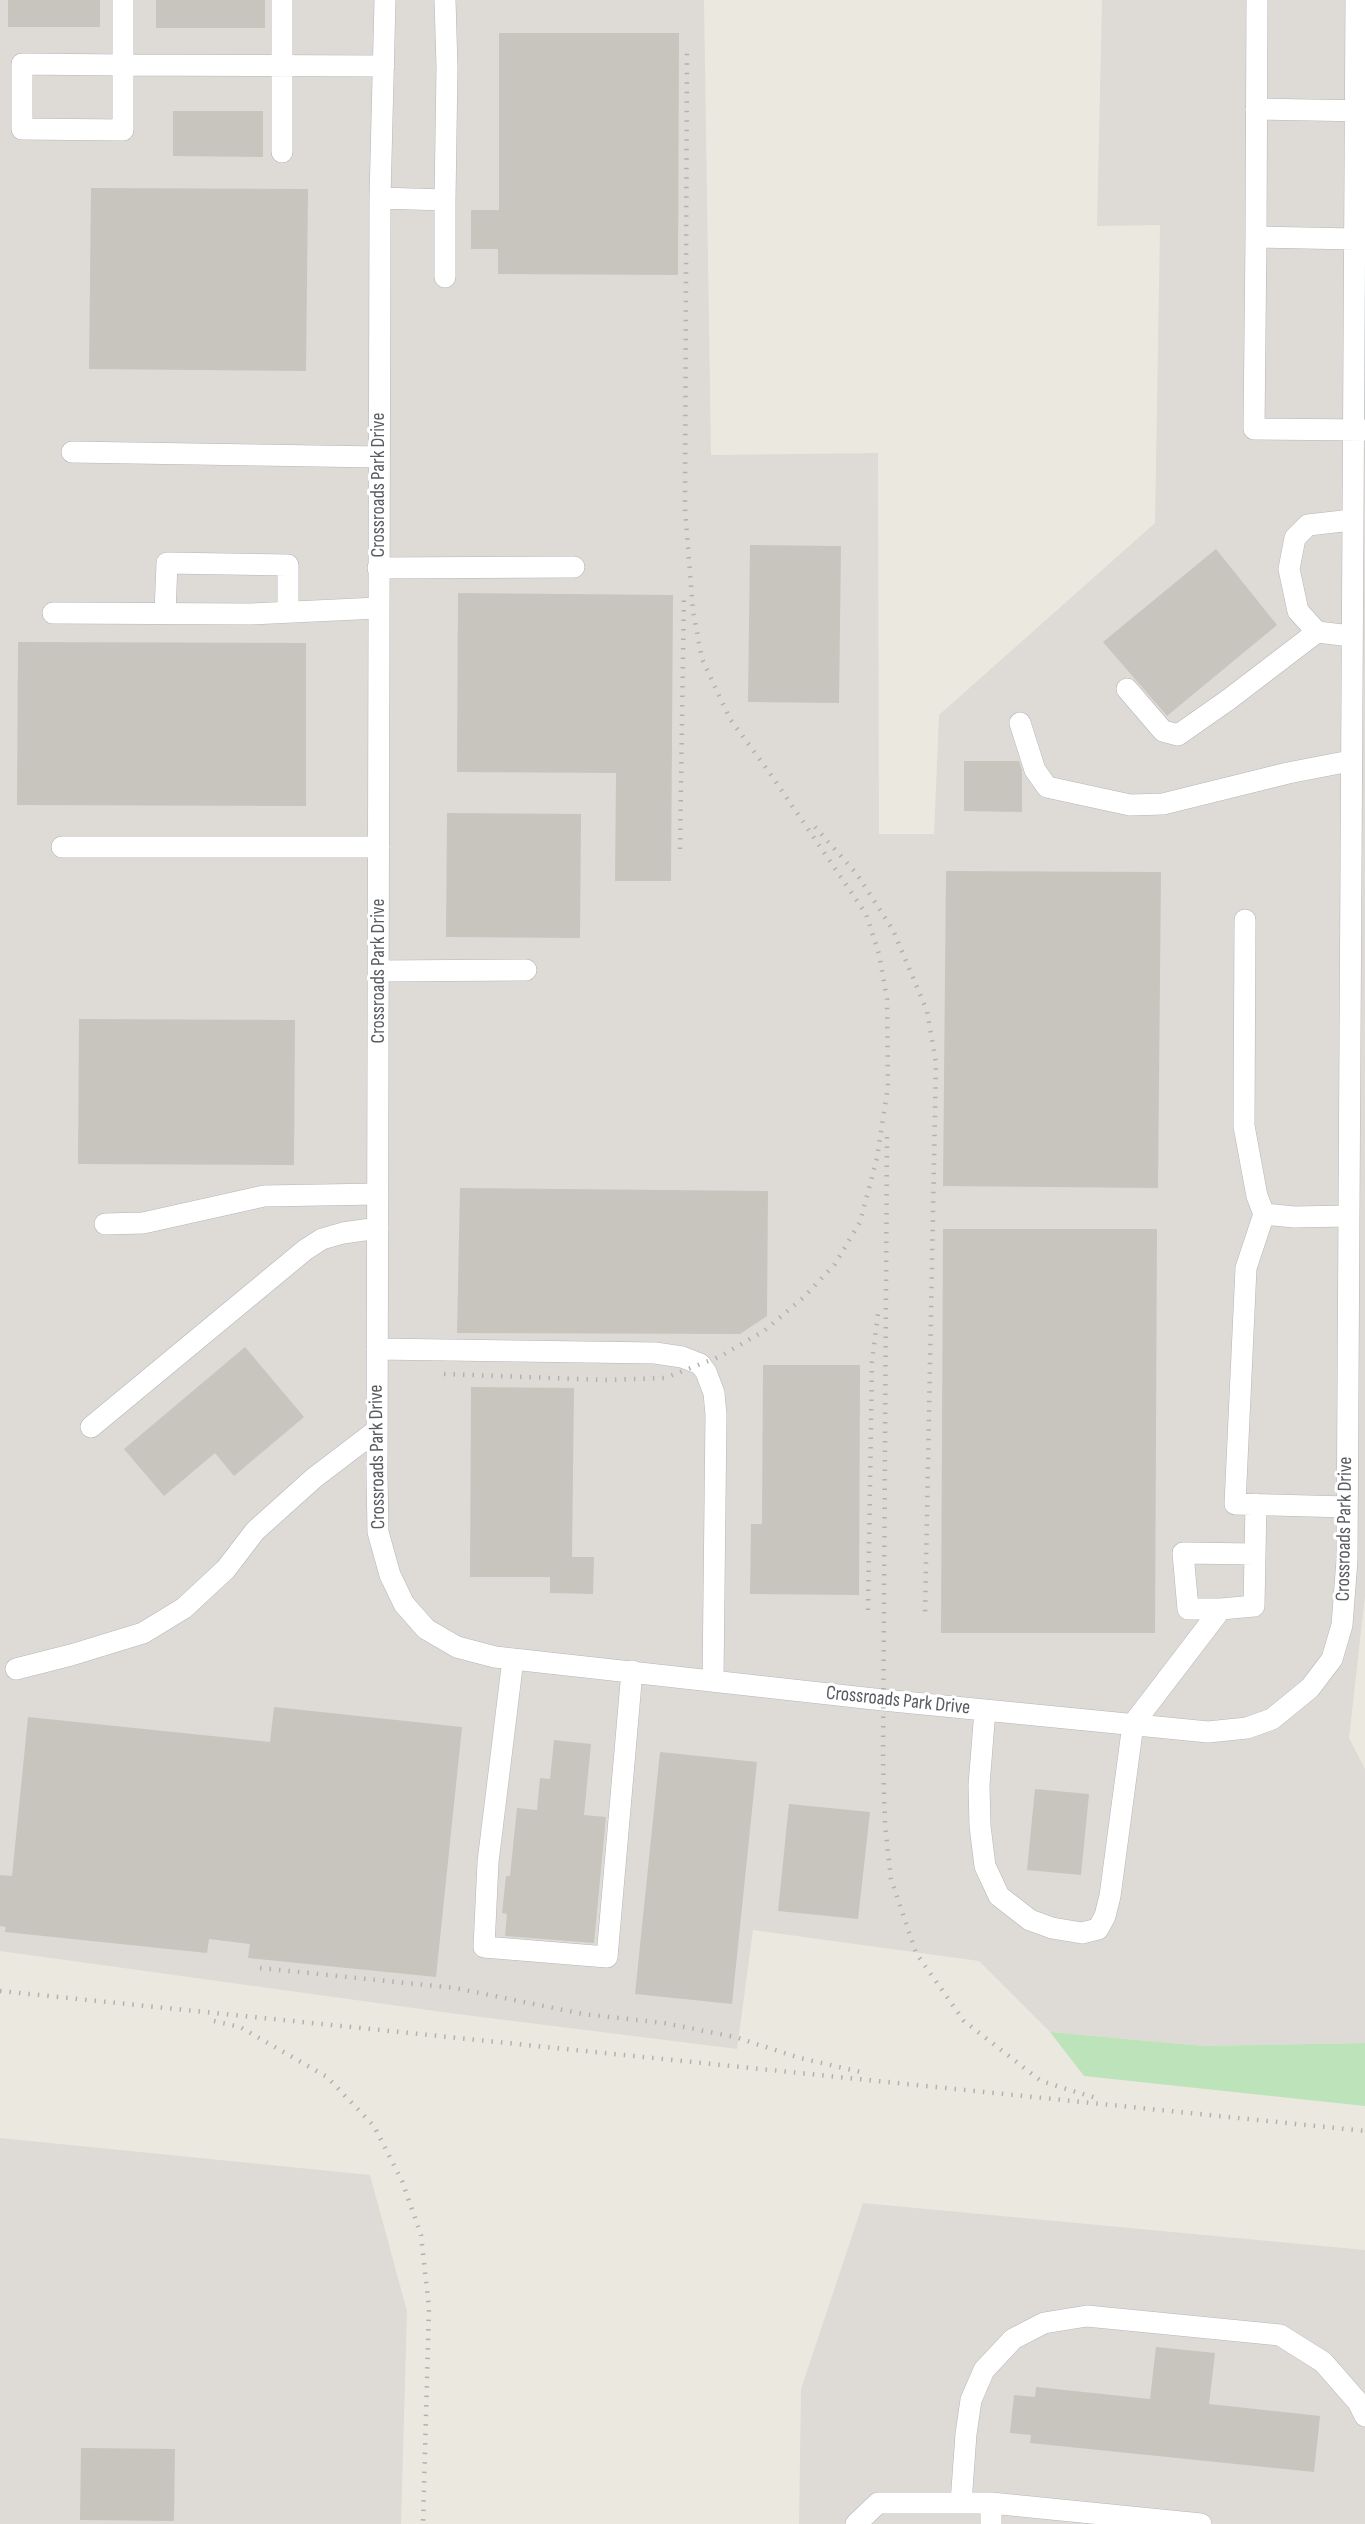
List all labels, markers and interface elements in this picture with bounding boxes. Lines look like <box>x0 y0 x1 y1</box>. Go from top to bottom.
street label: Crossroads Park Drive <box>367 413 391 557</box>
street label: Crossroads Park Drive <box>367 899 391 1043</box>
street label: Crossroads Park Drive <box>365 1384 391 1530</box>
street label: Crossroads Park Drive <box>1332 1456 1358 1602</box>
street label: Crossroads Park Drive <box>825 1681 971 1721</box>

